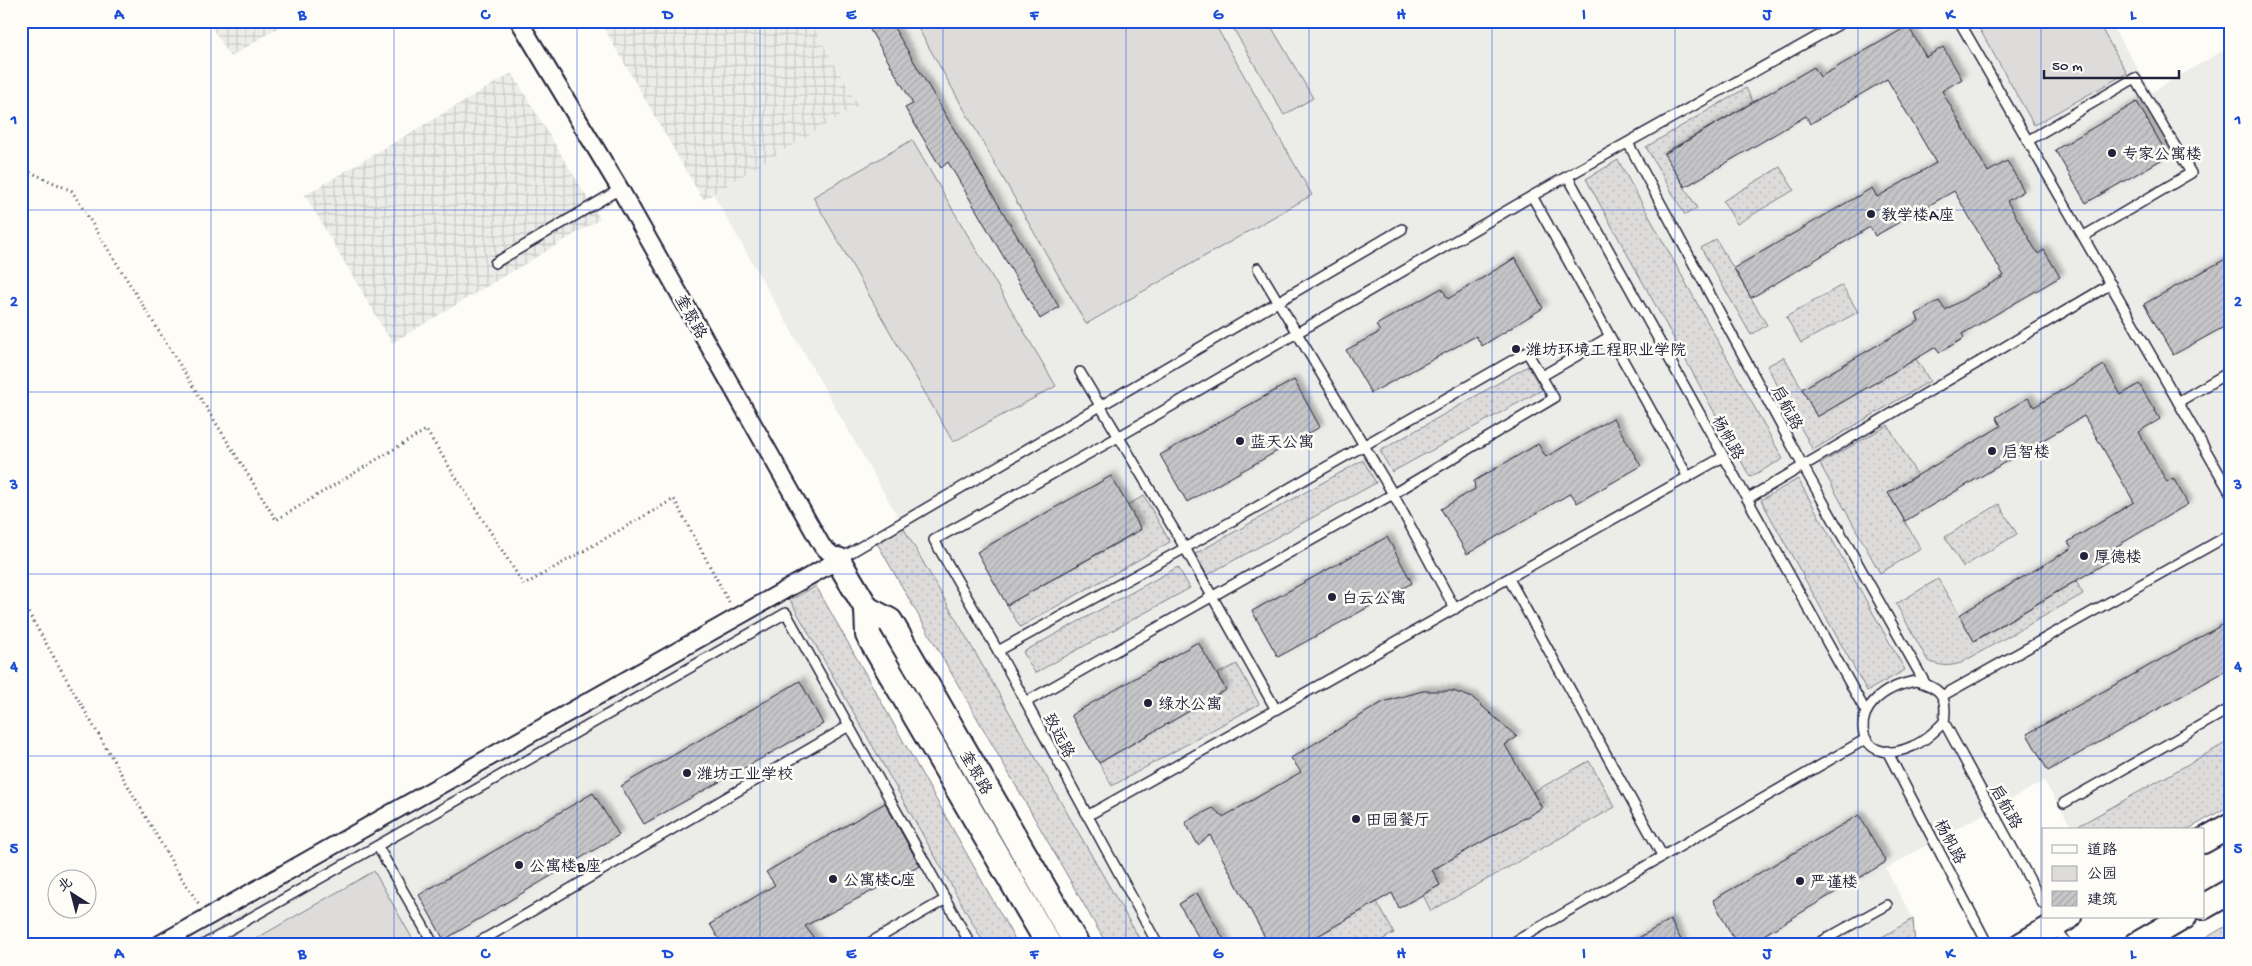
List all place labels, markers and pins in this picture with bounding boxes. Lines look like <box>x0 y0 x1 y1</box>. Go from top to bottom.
place label: 专家公寓楼 <box>2122 145 2202 166</box>
marker: 专家公寓楼 <box>2106 147 2118 159</box>
place label: 教学楼A座 <box>1881 206 1954 227</box>
marker: 教学楼A座 <box>1865 208 1877 220</box>
place label: 潍坊环境工程职业学院 <box>1526 342 1686 362</box>
marker: 潍坊环境工程职业学院 <box>1510 343 1522 355</box>
place label: 蓝天公寓 <box>1250 433 1314 454</box>
marker: 蓝天公寓 <box>1234 435 1246 447</box>
place label: 启智楼 <box>2002 443 2050 464</box>
marker: 启智楼 <box>1986 445 1998 457</box>
place label: 厚德楼 <box>2094 549 2142 569</box>
marker: 厚德楼 <box>2078 550 2090 562</box>
place label: 白云公寓 <box>1342 589 1406 610</box>
marker: 白云公寓 <box>1326 591 1338 603</box>
place label: 绿水公寓 <box>1158 695 1222 716</box>
marker: 绿水公寓 <box>1142 697 1154 709</box>
place label: 潍坊工业学校 <box>697 766 793 786</box>
marker: 潍坊工业学校 <box>681 767 693 779</box>
place label: 田园餐厅 <box>1366 811 1430 832</box>
marker: 田园餐厅 <box>1350 813 1362 825</box>
place label: 公寓楼B座 <box>529 857 601 878</box>
marker: 公寓楼B座 <box>513 859 525 871</box>
place label: 公寓楼C座 <box>843 871 916 892</box>
marker: 公寓楼C座 <box>827 873 839 885</box>
place label: 严谨楼 <box>1810 874 1858 894</box>
marker: 严谨楼 <box>1794 875 1806 887</box>

